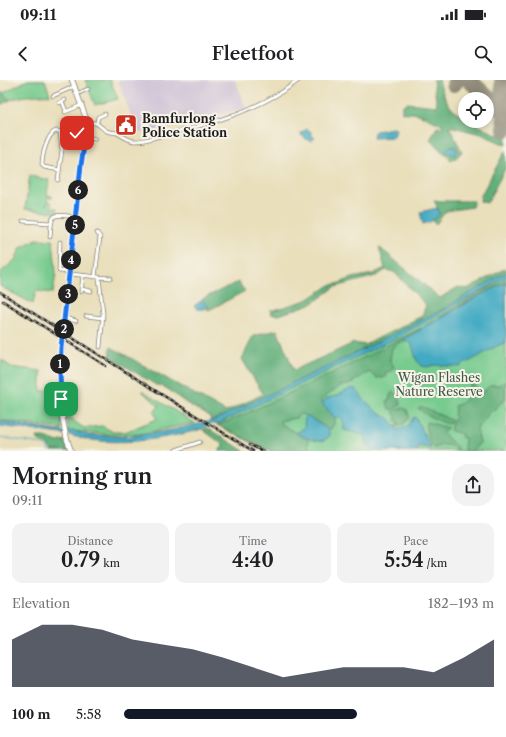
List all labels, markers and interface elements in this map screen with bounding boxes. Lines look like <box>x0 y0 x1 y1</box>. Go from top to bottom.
text: 09:11 <box>20 5 56 24</box>
icon: back <box>12 43 34 65</box>
text: Fleetfoot <box>212 43 294 65</box>
icon: search <box>472 43 494 65</box>
map controls <box>458 92 494 128</box>
button: locate <box>458 92 494 128</box>
place label: Bamfurlong Police Station <box>142 111 228 140</box>
public building icon: Bamfurlong Police Station <box>113 112 139 138</box>
pin <box>60 116 94 150</box>
icon: check <box>66 122 88 144</box>
pin: 6 <box>68 180 88 200</box>
text: 6 <box>75 183 81 197</box>
pin: 5 <box>65 215 85 235</box>
text: 5 <box>72 218 78 232</box>
pin: 4 <box>61 250 81 270</box>
text: 4 <box>68 253 74 267</box>
pin: 3 <box>58 284 78 304</box>
text: 3 <box>65 287 71 301</box>
pin: 2 <box>54 319 74 339</box>
text: 2 <box>61 322 67 336</box>
pin: 1 <box>50 354 70 374</box>
text: 1 <box>58 357 62 371</box>
park label: Wigan Flashes Nature Reserve <box>395 370 483 399</box>
pin <box>44 382 78 416</box>
icon: arrive <box>50 388 72 410</box>
text: Morning run <box>12 463 152 490</box>
button: share <box>452 464 494 506</box>
text: 09:11 <box>12 492 42 508</box>
text: Distance <box>68 534 113 548</box>
text: Time <box>239 534 267 548</box>
text: Pace <box>403 534 428 548</box>
text: 0.79 <box>61 548 100 572</box>
text: 4:40 <box>232 548 274 572</box>
text: 5:54 <box>384 548 424 572</box>
text: km <box>100 556 120 570</box>
text: /km <box>424 556 447 570</box>
text: Elevation <box>12 595 70 611</box>
text: 182–193 m <box>428 595 494 611</box>
text: 100 m <box>12 706 51 722</box>
text: 5:58 <box>76 706 101 722</box>

